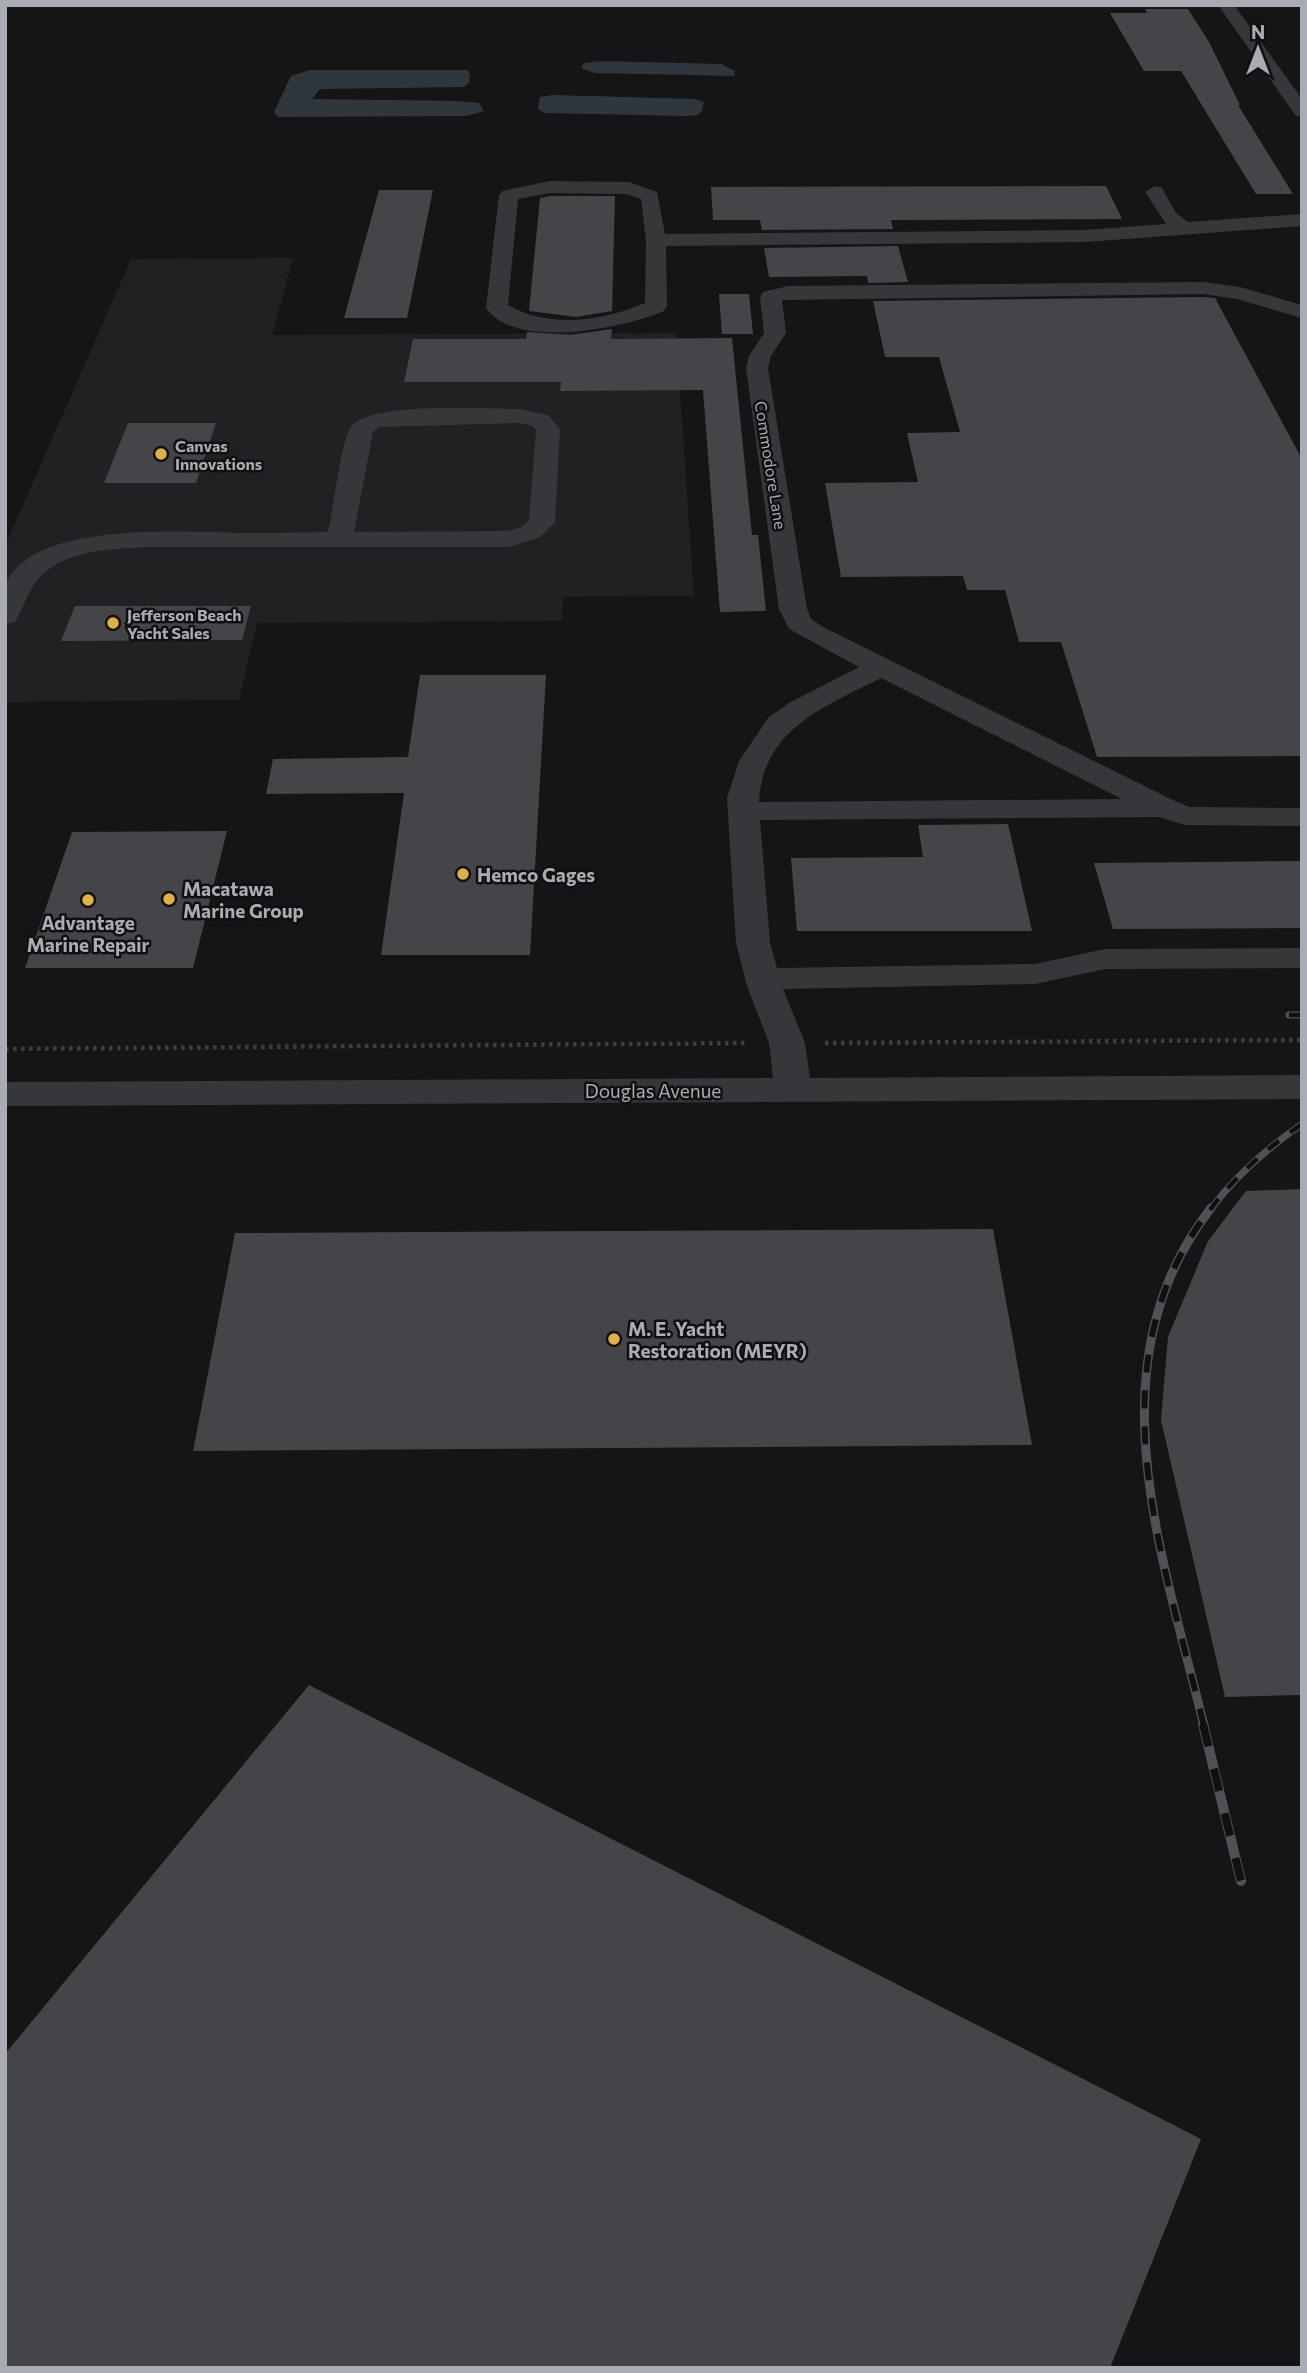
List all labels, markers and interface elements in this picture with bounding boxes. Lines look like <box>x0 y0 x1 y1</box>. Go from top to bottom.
north arrow <box>1223 14 1293 84</box>
text: N <box>1251 20 1265 43</box>
street label: Commodore Lane <box>751 400 791 530</box>
place label: Canvas Innovations <box>175 436 262 473</box>
marker: Canvas Innovations <box>153 446 169 462</box>
place label: Jefferson Beach Yacht Sales <box>127 605 241 642</box>
marker: Jefferson Beach Yacht Sales <box>105 615 121 631</box>
place label: Hemco Gages <box>477 863 595 886</box>
marker: Hemco Gages <box>455 866 471 882</box>
place label: Macatawa Marine Group <box>183 877 304 922</box>
marker: Macatawa Marine Group <box>161 891 177 907</box>
marker: Advantage Marine Repair <box>80 892 96 908</box>
place label: Advantage Marine Repair <box>27 911 150 956</box>
street label: Douglas Avenue <box>585 1079 721 1102</box>
place label: M. E. Yacht Restoration (MEYR) <box>628 1317 807 1362</box>
marker: M. E. Yacht Restoration (MEYR) <box>606 1331 622 1347</box>

